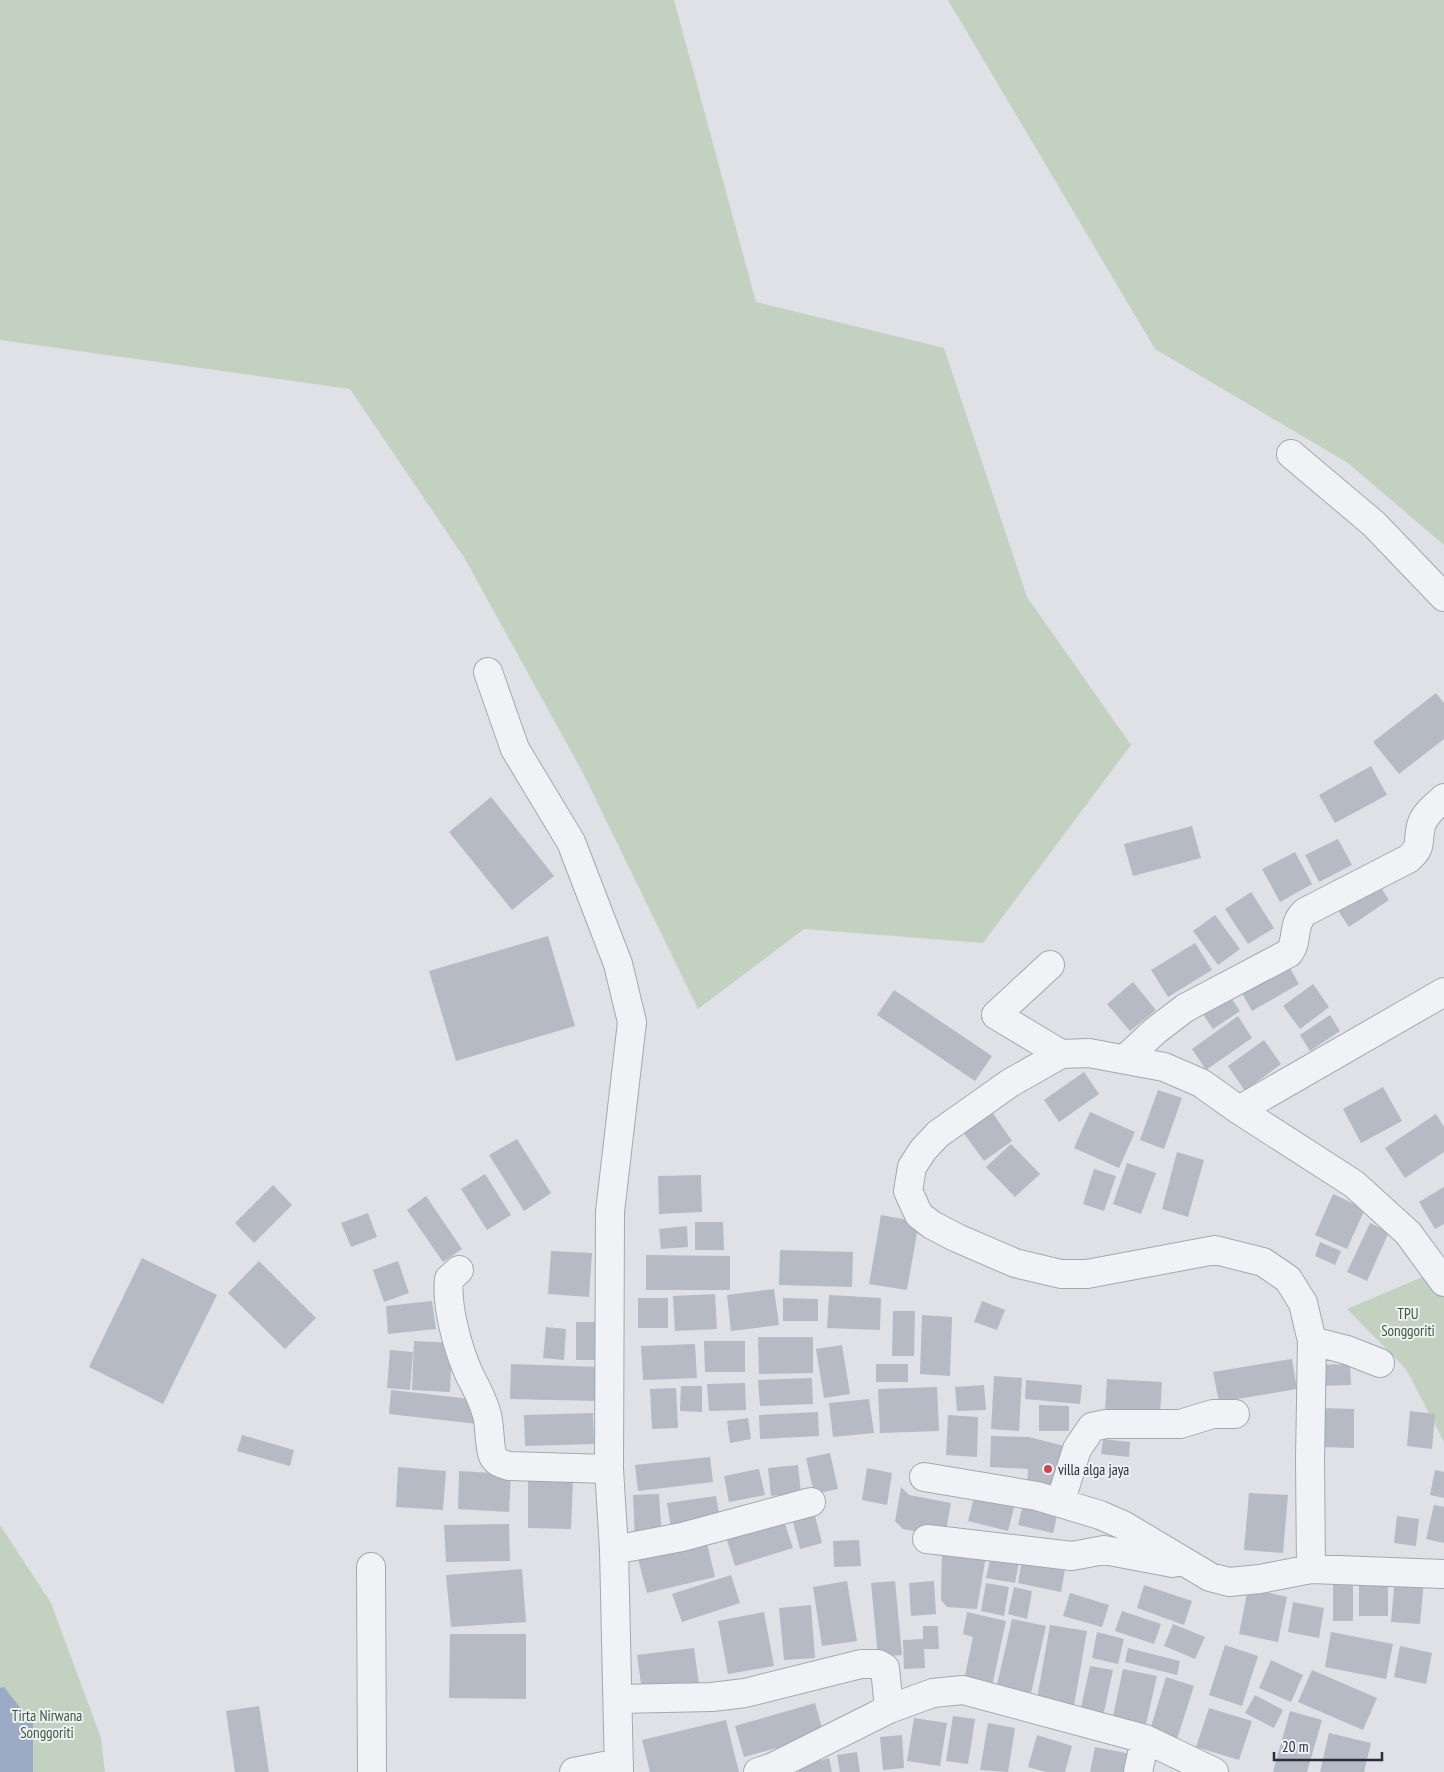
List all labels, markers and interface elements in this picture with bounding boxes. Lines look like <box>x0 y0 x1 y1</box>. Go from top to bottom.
park label: TPU Songgoriti <box>1381 1304 1435 1340</box>
place label: villa alga jaya <box>1058 1460 1129 1479</box>
marker: villa alga jaya <box>1042 1463 1054 1475</box>
park label: Tirta Nirwana Songgoriti <box>12 1706 82 1742</box>
scale bar <box>1274 1730 1382 1762</box>
text: 20 m <box>1282 1737 1308 1756</box>

